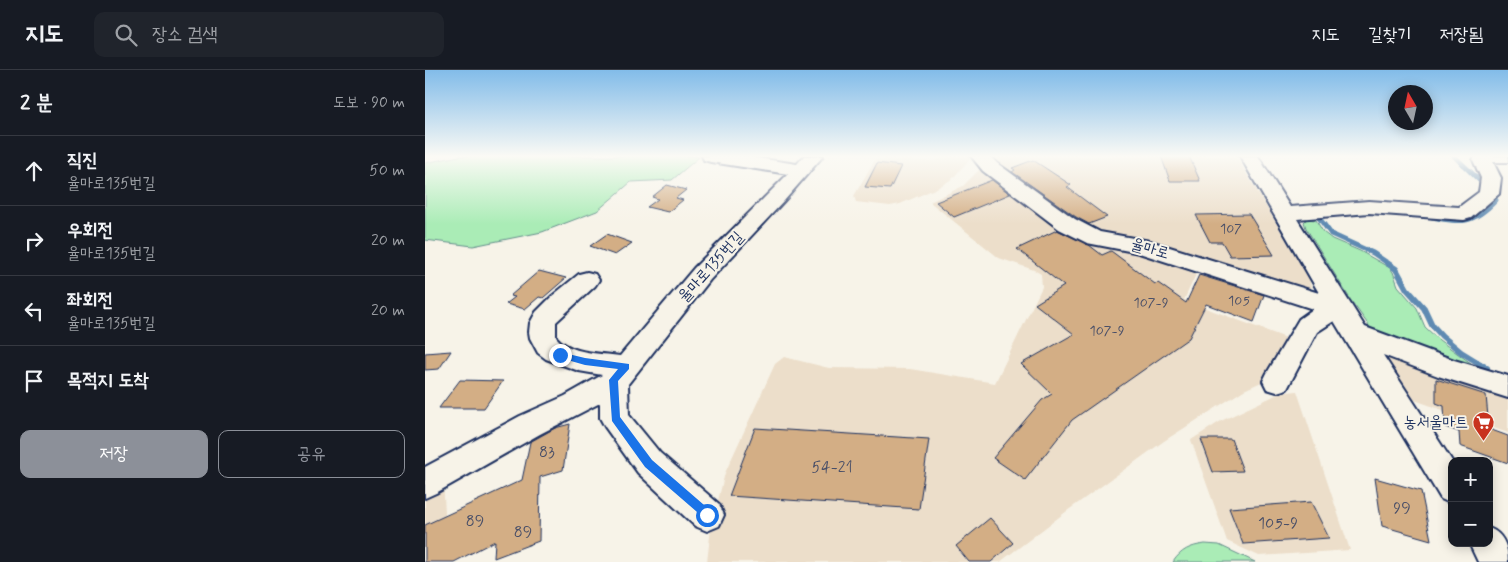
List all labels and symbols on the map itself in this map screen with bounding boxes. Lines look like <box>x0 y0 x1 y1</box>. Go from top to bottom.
north arrow <box>1388 85 1433 130</box>
house number: 107 <box>1220 220 1242 238</box>
street label: 율마로135번길 <box>674 227 748 307</box>
street label: 율마로 <box>1129 234 1171 264</box>
house number: 105 <box>1228 292 1250 310</box>
house number: 107-9 <box>1133 294 1169 312</box>
house number: 107-9 <box>1089 322 1125 340</box>
route end <box>549 344 572 367</box>
supermarket icon: 농서울마트 <box>1472 410 1496 441</box>
place label: 농서울마트 <box>1404 412 1468 433</box>
house number: 83 <box>539 442 555 463</box>
house number: 54-21 <box>811 457 853 478</box>
house number: 99 <box>1393 498 1411 519</box>
route start <box>696 504 719 527</box>
house number: 89 <box>466 511 484 532</box>
house number: 105-9 <box>1258 513 1298 534</box>
house number: 89 <box>514 522 532 543</box>

